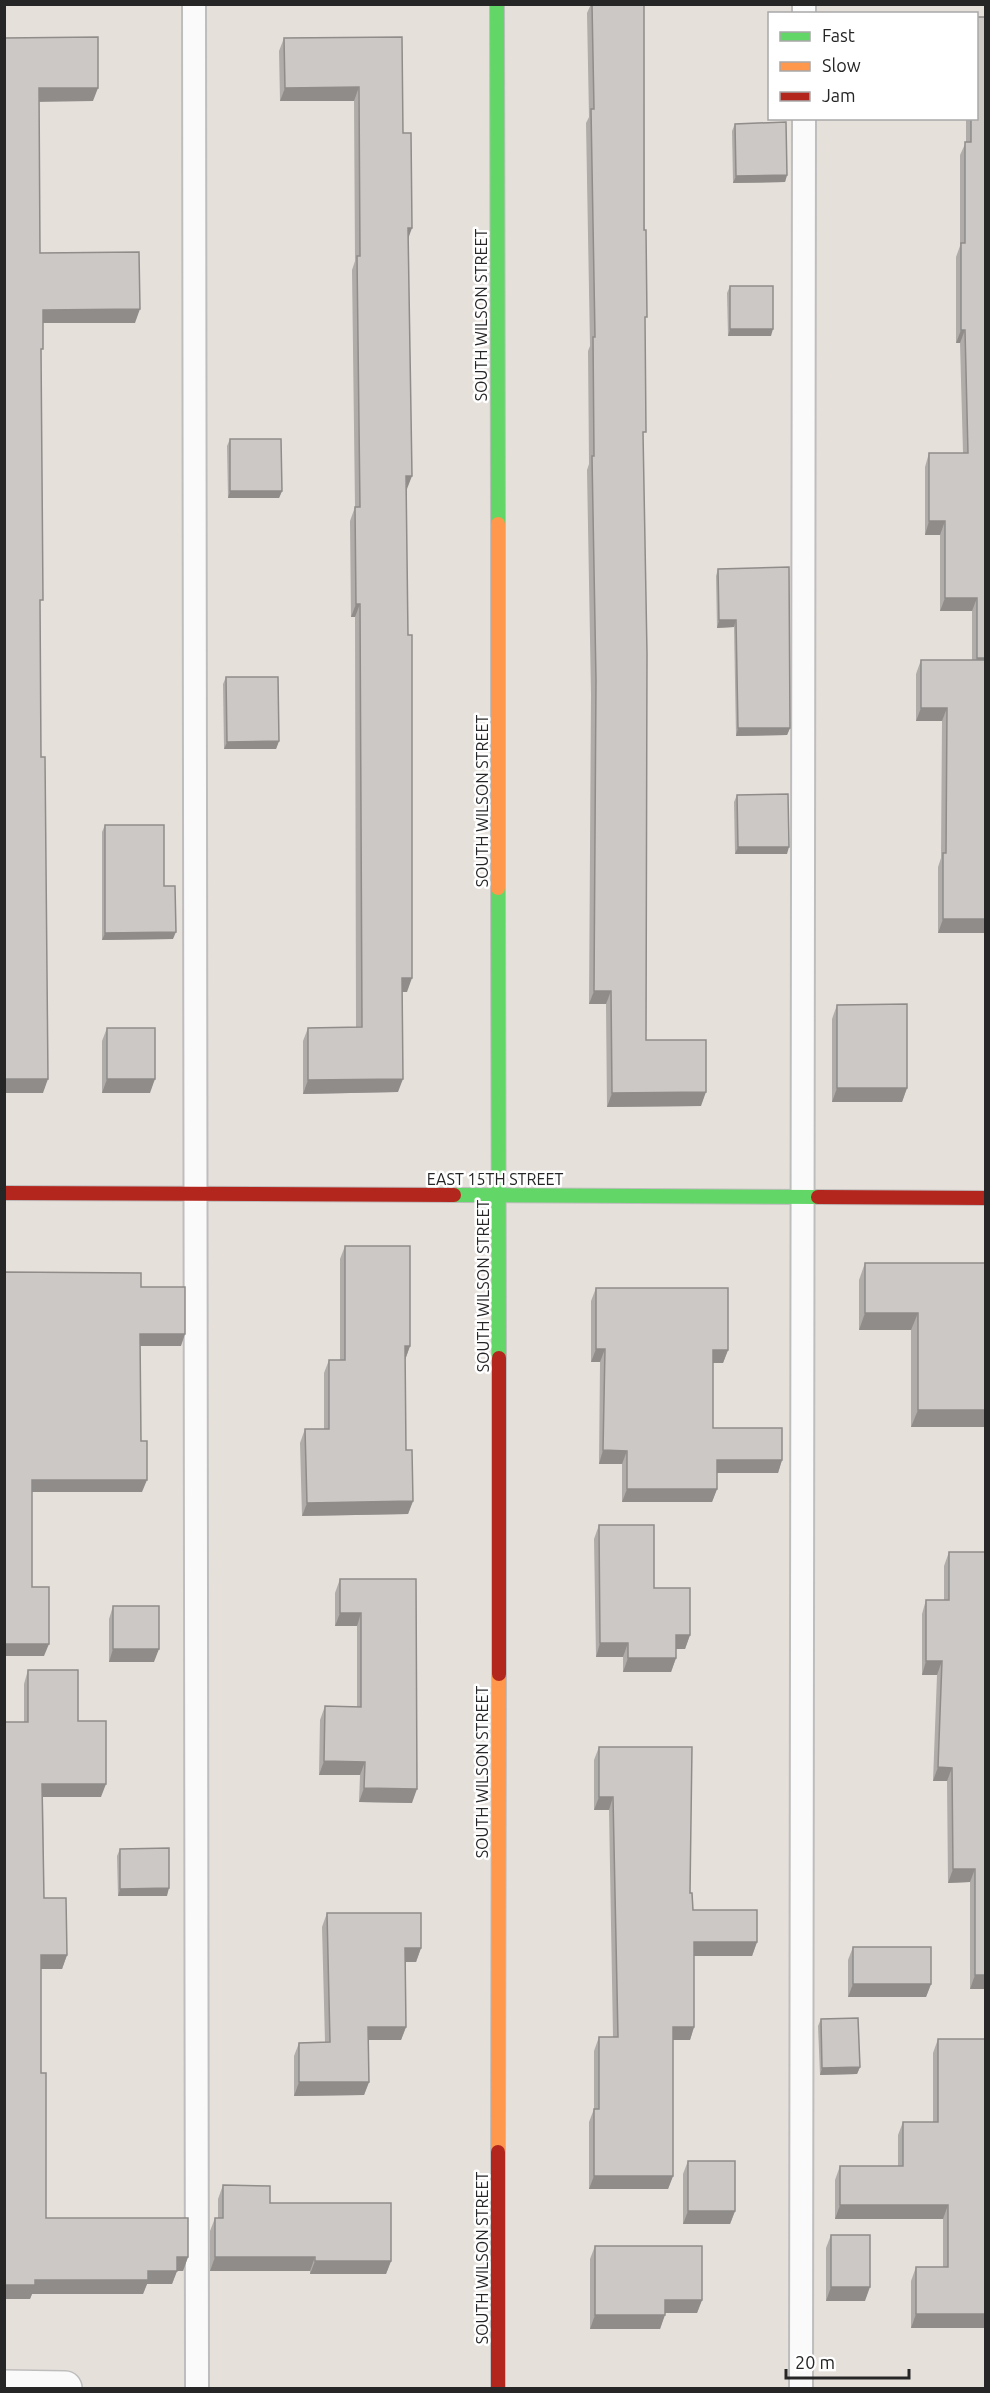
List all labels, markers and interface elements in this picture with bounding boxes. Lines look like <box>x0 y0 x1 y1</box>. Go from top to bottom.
legend <box>768 12 978 120</box>
text: Fast <box>822 25 855 45</box>
text: Slow <box>822 55 861 75</box>
text: Jam <box>822 85 856 105</box>
street label: SOUTH WILSON STREET <box>472 229 490 401</box>
street label: SOUTH WILSON STREET <box>473 715 491 887</box>
street label: EAST 15TH STREET <box>427 1170 563 1188</box>
street label: SOUTH WILSON STREET <box>474 1200 492 1372</box>
street label: SOUTH WILSON STREET <box>473 1686 491 1858</box>
street label: SOUTH WILSON STREET <box>473 2172 491 2344</box>
scale bar <box>786 2342 909 2380</box>
text: 20 m <box>795 2352 835 2372</box>

